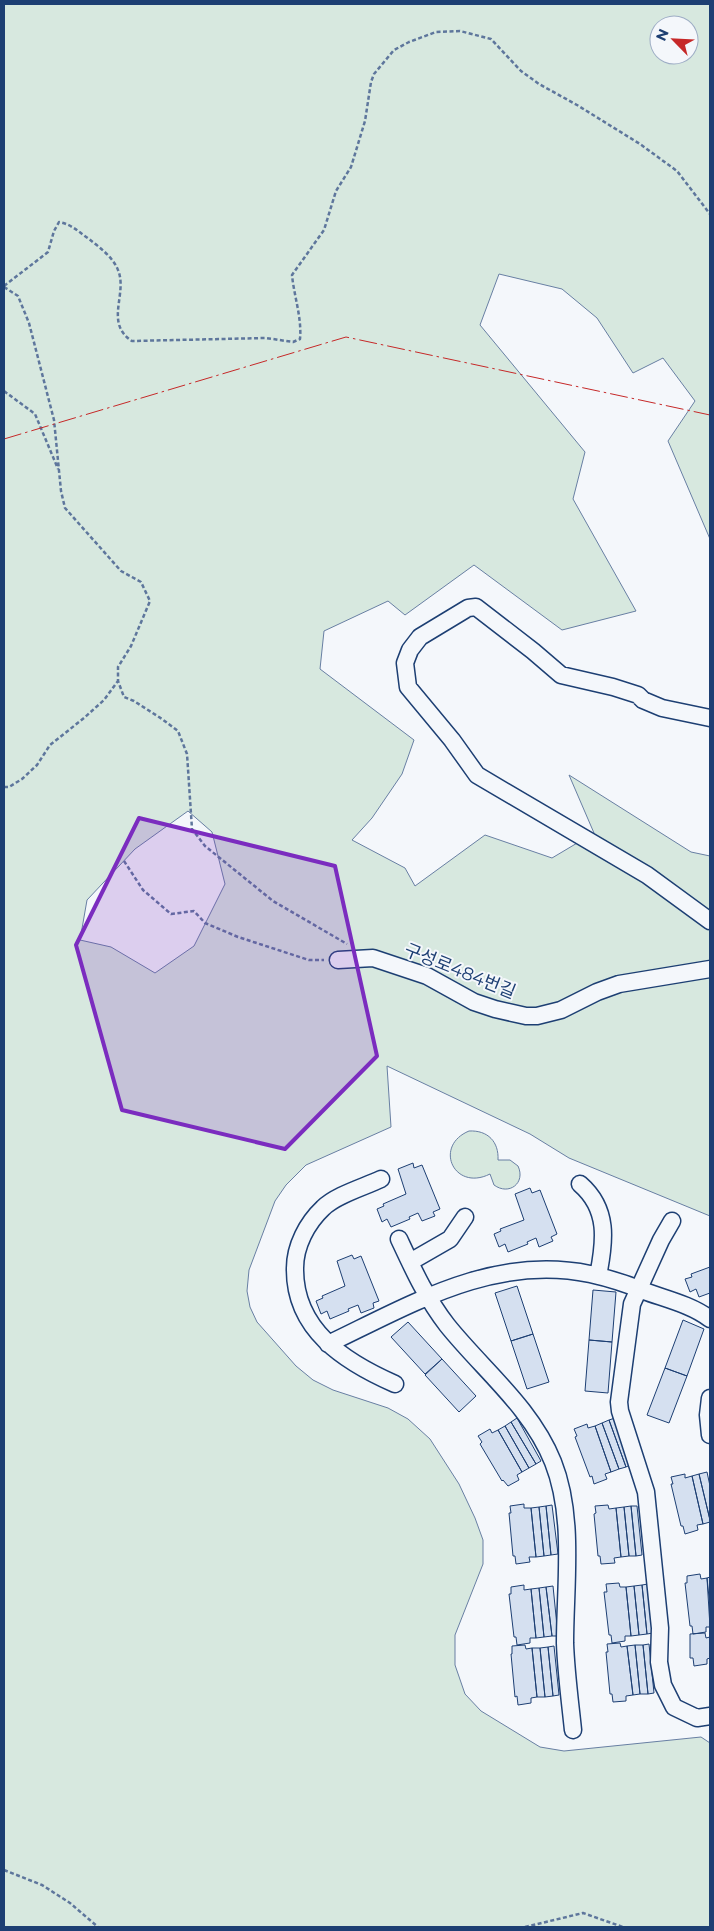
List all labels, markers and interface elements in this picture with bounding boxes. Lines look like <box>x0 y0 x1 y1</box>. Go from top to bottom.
north arrow <box>649 15 699 65</box>
text: N <box>652 26 673 44</box>
street label: 구성로484번길 <box>401 939 519 1003</box>

